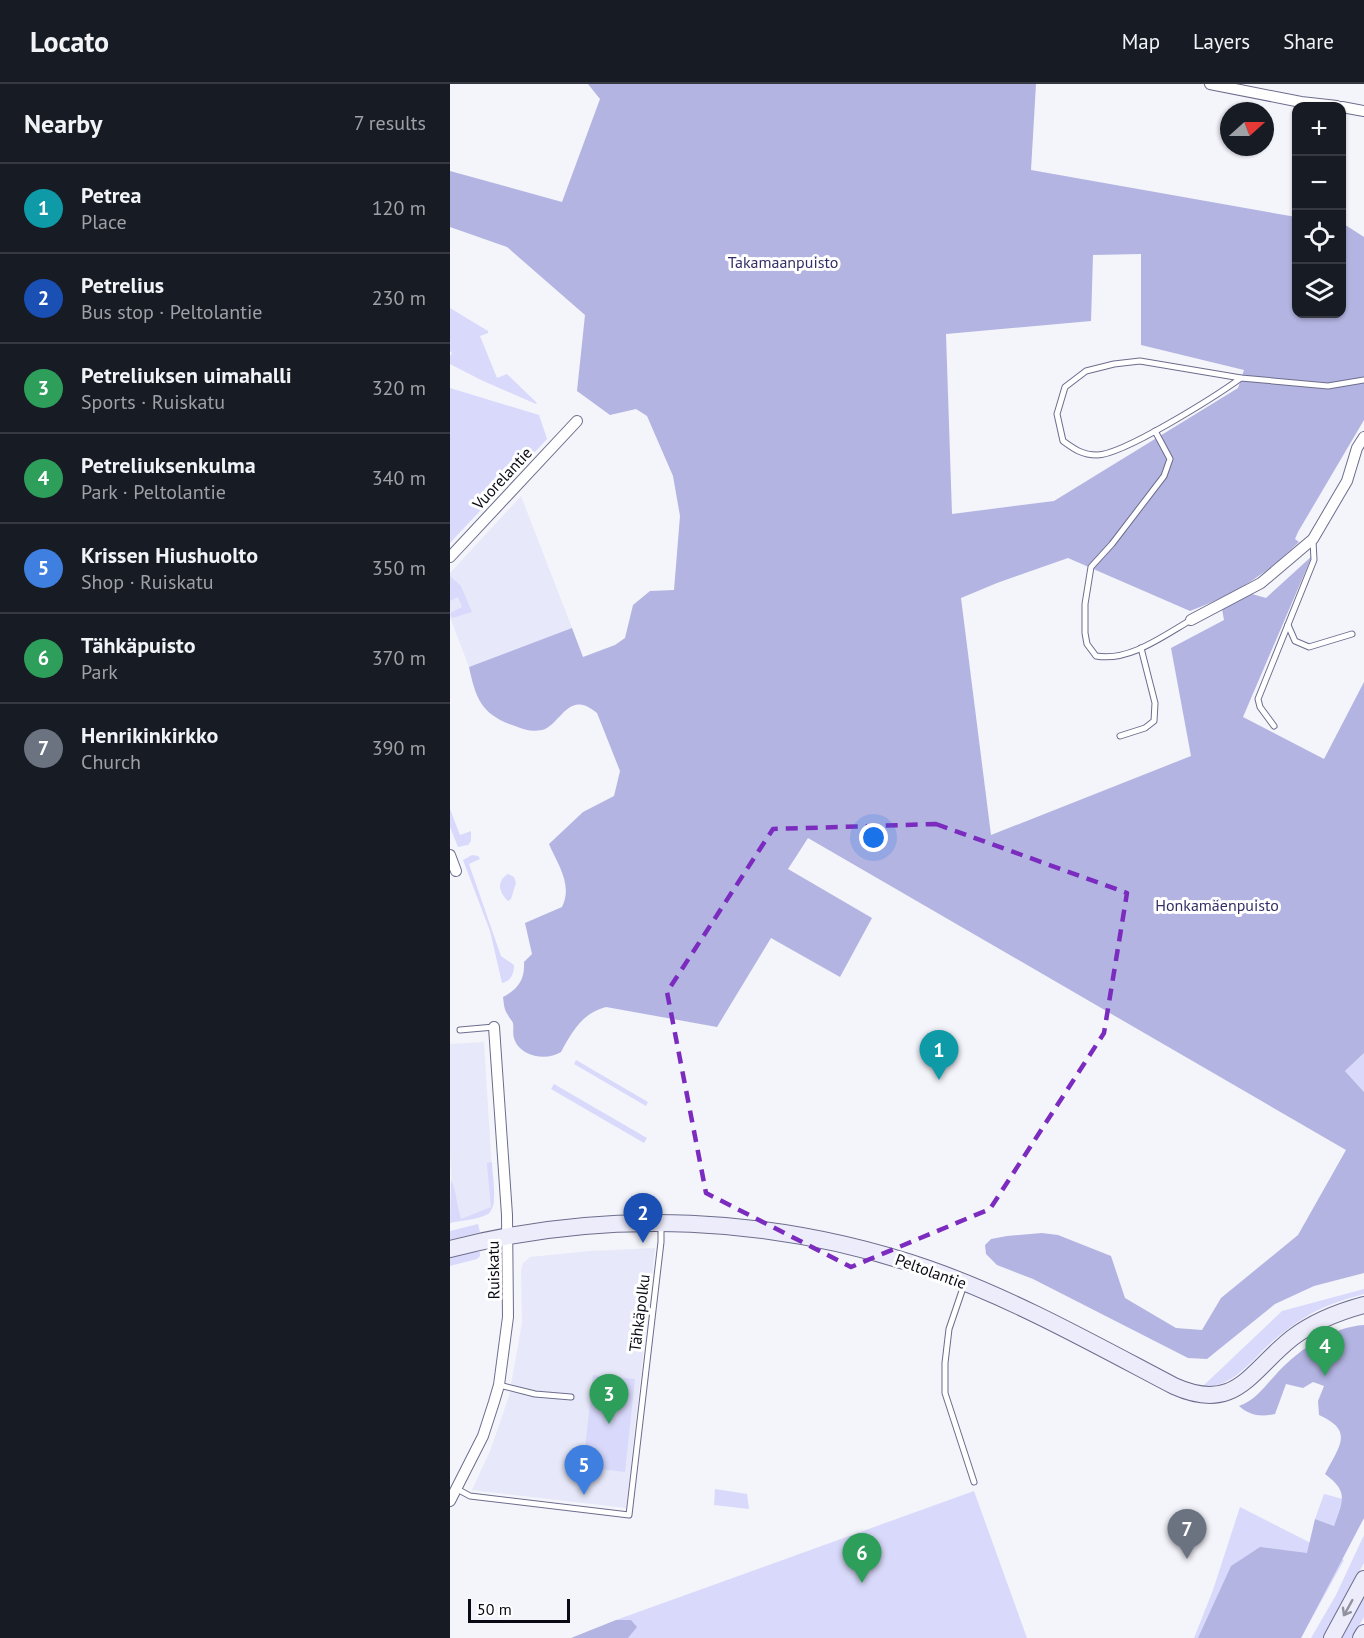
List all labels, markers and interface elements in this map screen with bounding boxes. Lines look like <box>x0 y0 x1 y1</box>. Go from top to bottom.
text: Locato <box>30 23 109 60</box>
text: Map <box>1122 28 1160 55</box>
text: Layers <box>1193 28 1250 55</box>
text: Share <box>1283 28 1334 55</box>
north arrow <box>1220 102 1274 156</box>
map controls <box>1292 102 1346 318</box>
button: + <box>1292 102 1346 156</box>
text: Nearby <box>24 107 102 140</box>
text: 7 results <box>354 110 426 136</box>
button: − <box>1292 156 1346 210</box>
text: Petrea <box>81 181 141 209</box>
text: 1 <box>38 195 49 221</box>
text: 120 m <box>372 195 426 221</box>
text: Place <box>81 209 127 235</box>
button: locate <box>1292 210 1346 264</box>
park label: Takamaanpuisto <box>728 252 838 272</box>
button: layers <box>1292 264 1346 318</box>
text: Petrelius <box>81 271 164 299</box>
text: 2 <box>38 285 49 311</box>
text: 230 m <box>372 285 426 311</box>
text: Bus stop · Peltolantie <box>81 299 263 325</box>
text: Petreliuksen uimahalli <box>81 361 292 389</box>
text: 3 <box>38 375 49 401</box>
text: 320 m <box>372 375 426 401</box>
text: Sports · Ruiskatu <box>81 389 225 415</box>
street label: Vuorelantie <box>467 443 536 514</box>
text: Petreliuksenkulma <box>81 451 256 479</box>
text: 4 <box>38 465 49 491</box>
text: 340 m <box>372 465 426 491</box>
text: Park · Peltolantie <box>81 479 226 505</box>
text: Krissen Hiushuolto <box>81 541 258 569</box>
text: 5 <box>38 555 49 581</box>
text: 350 m <box>372 555 426 581</box>
text: Shop · Ruiskatu <box>81 569 213 595</box>
text: Tähkäpuisto <box>81 631 195 659</box>
text: 6 <box>38 645 49 671</box>
text: 370 m <box>372 645 426 671</box>
text: Park <box>81 659 118 685</box>
text: Henrikinkirkko <box>81 721 218 749</box>
text: 7 <box>38 735 49 761</box>
text: 390 m <box>372 735 426 761</box>
text: Church <box>81 749 141 775</box>
your location <box>859 823 888 852</box>
park label: Honkamäenpuisto <box>1155 895 1279 915</box>
pin: 1 <box>920 1030 958 1080</box>
pin: 2 <box>624 1194 662 1243</box>
street label: Ruiskatu <box>482 1241 504 1299</box>
street label: Peltolantie <box>893 1249 969 1293</box>
street label: Tähkäpolku <box>624 1273 654 1353</box>
pin: 4 <box>1306 1326 1344 1376</box>
pin: 3 <box>590 1374 628 1424</box>
pin: 5 <box>564 1446 604 1495</box>
pin: 7 <box>1168 1510 1206 1559</box>
pin: 6 <box>842 1534 882 1583</box>
scale bar <box>468 1596 570 1624</box>
text: 50 m <box>477 1599 512 1619</box>
one-way arrow <box>1342 1599 1353 1617</box>

